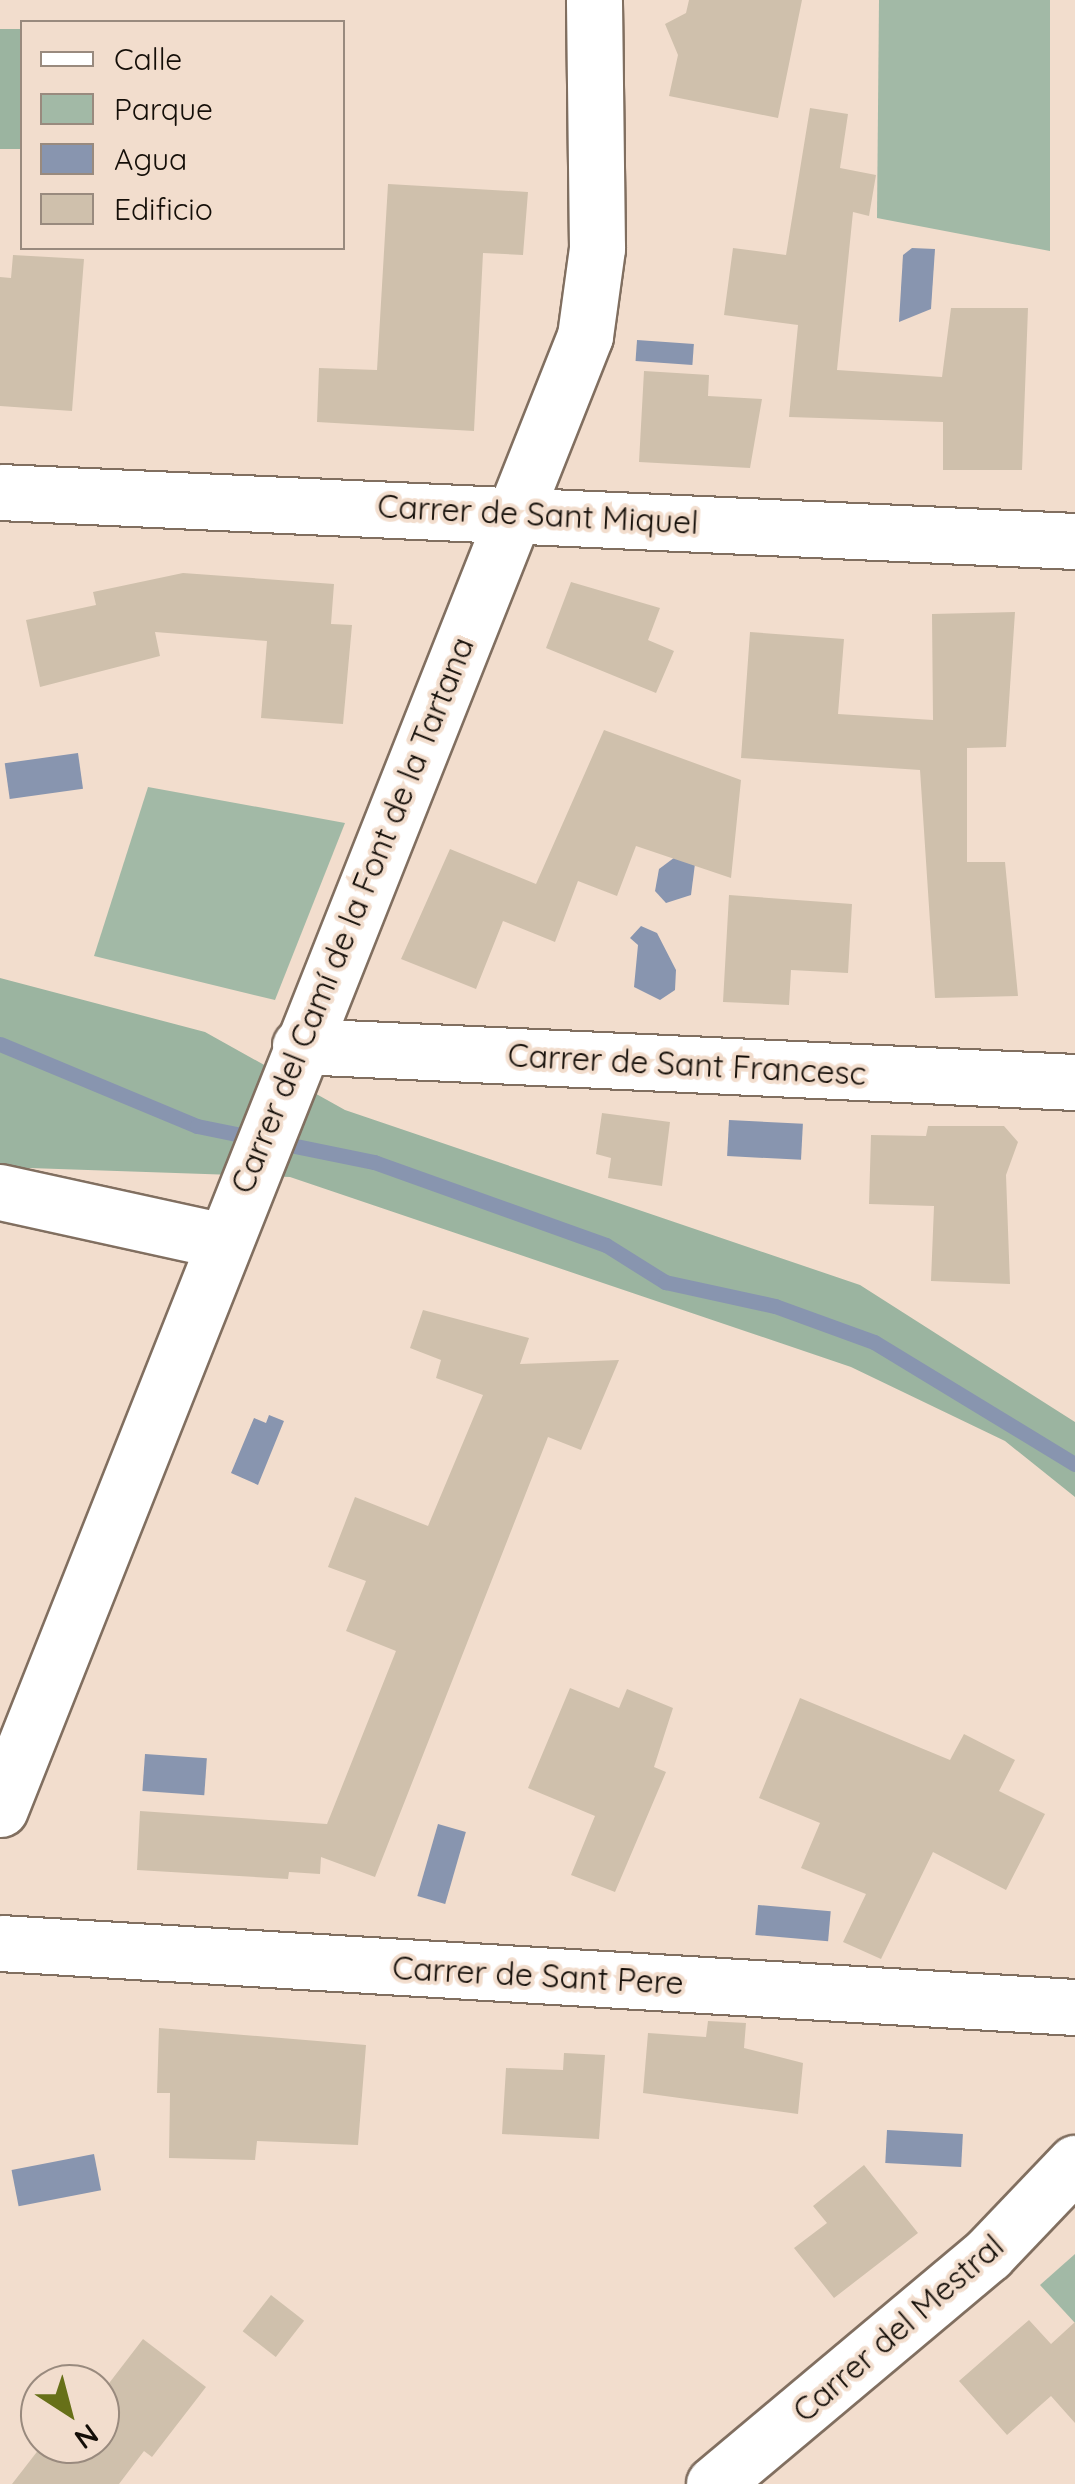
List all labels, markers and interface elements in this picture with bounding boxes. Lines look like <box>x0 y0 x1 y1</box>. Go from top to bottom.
legend <box>20 20 345 250</box>
text: Calle <box>114 40 182 78</box>
text: Parque <box>114 90 213 128</box>
text: Agua <box>114 140 187 178</box>
text: Edificio <box>114 190 213 228</box>
street label: Carrer de Sant Miquel <box>377 486 699 542</box>
street label: Carrer del Camí de la Font de la Tartana <box>222 631 482 1199</box>
street label: Carrer de Sant Francesc <box>507 1035 867 1093</box>
street label: Carrer de Sant Pere <box>391 1948 685 2002</box>
street label: Carrer del Mestral <box>785 2226 1011 2430</box>
north arrow <box>20 2364 120 2464</box>
text: N <box>68 2417 105 2457</box>

